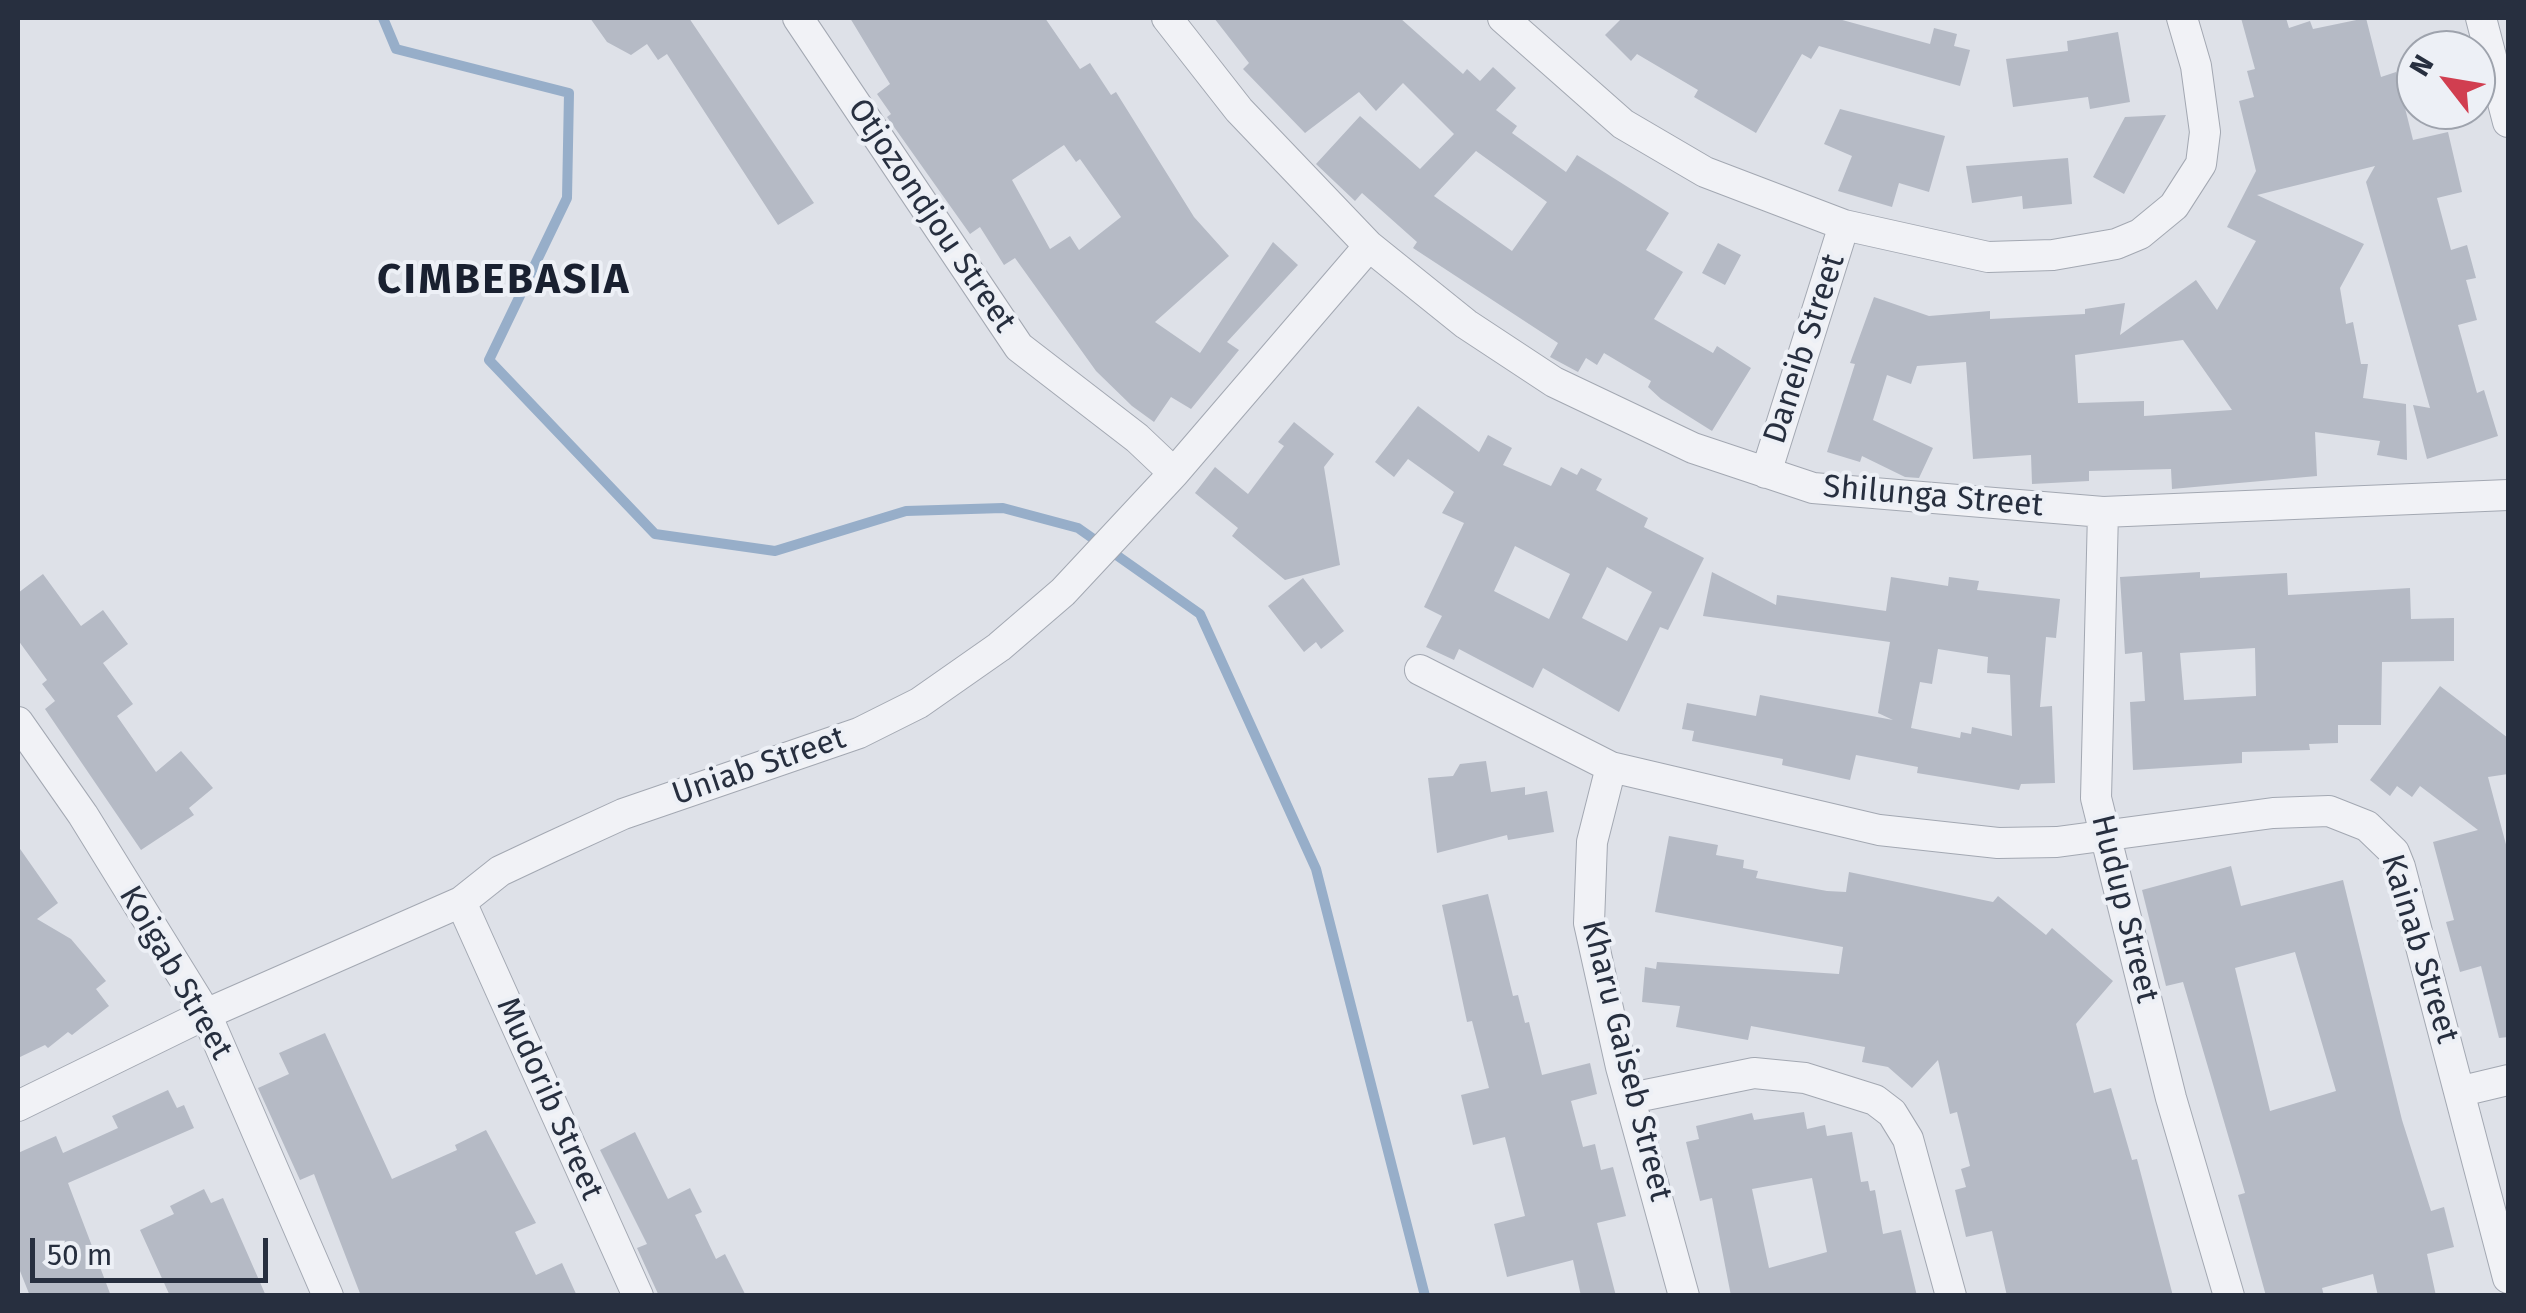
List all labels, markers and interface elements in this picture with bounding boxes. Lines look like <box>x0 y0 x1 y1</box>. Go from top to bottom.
north arrow <box>2396 30 2496 130</box>
text: N <box>2403 49 2440 82</box>
street label: Otjozondjou Street <box>839 92 1023 340</box>
street label: Daneib Street <box>1756 249 1854 449</box>
district label: CIMBEBASIA <box>377 256 631 306</box>
street label: Shilunga Street <box>1821 468 2045 526</box>
street label: Uniab Street <box>667 719 851 815</box>
street label: Hudup Street <box>2082 811 2166 1007</box>
street label: Kainab Street <box>2372 850 2466 1048</box>
street label: Koigab Street <box>110 879 240 1067</box>
street label: Kharu Gaiseb Street <box>1573 917 1679 1205</box>
street label: Mudorib Street <box>487 992 611 1206</box>
scale bar <box>35 1218 272 1280</box>
text: 50 m <box>47 1237 112 1273</box>

